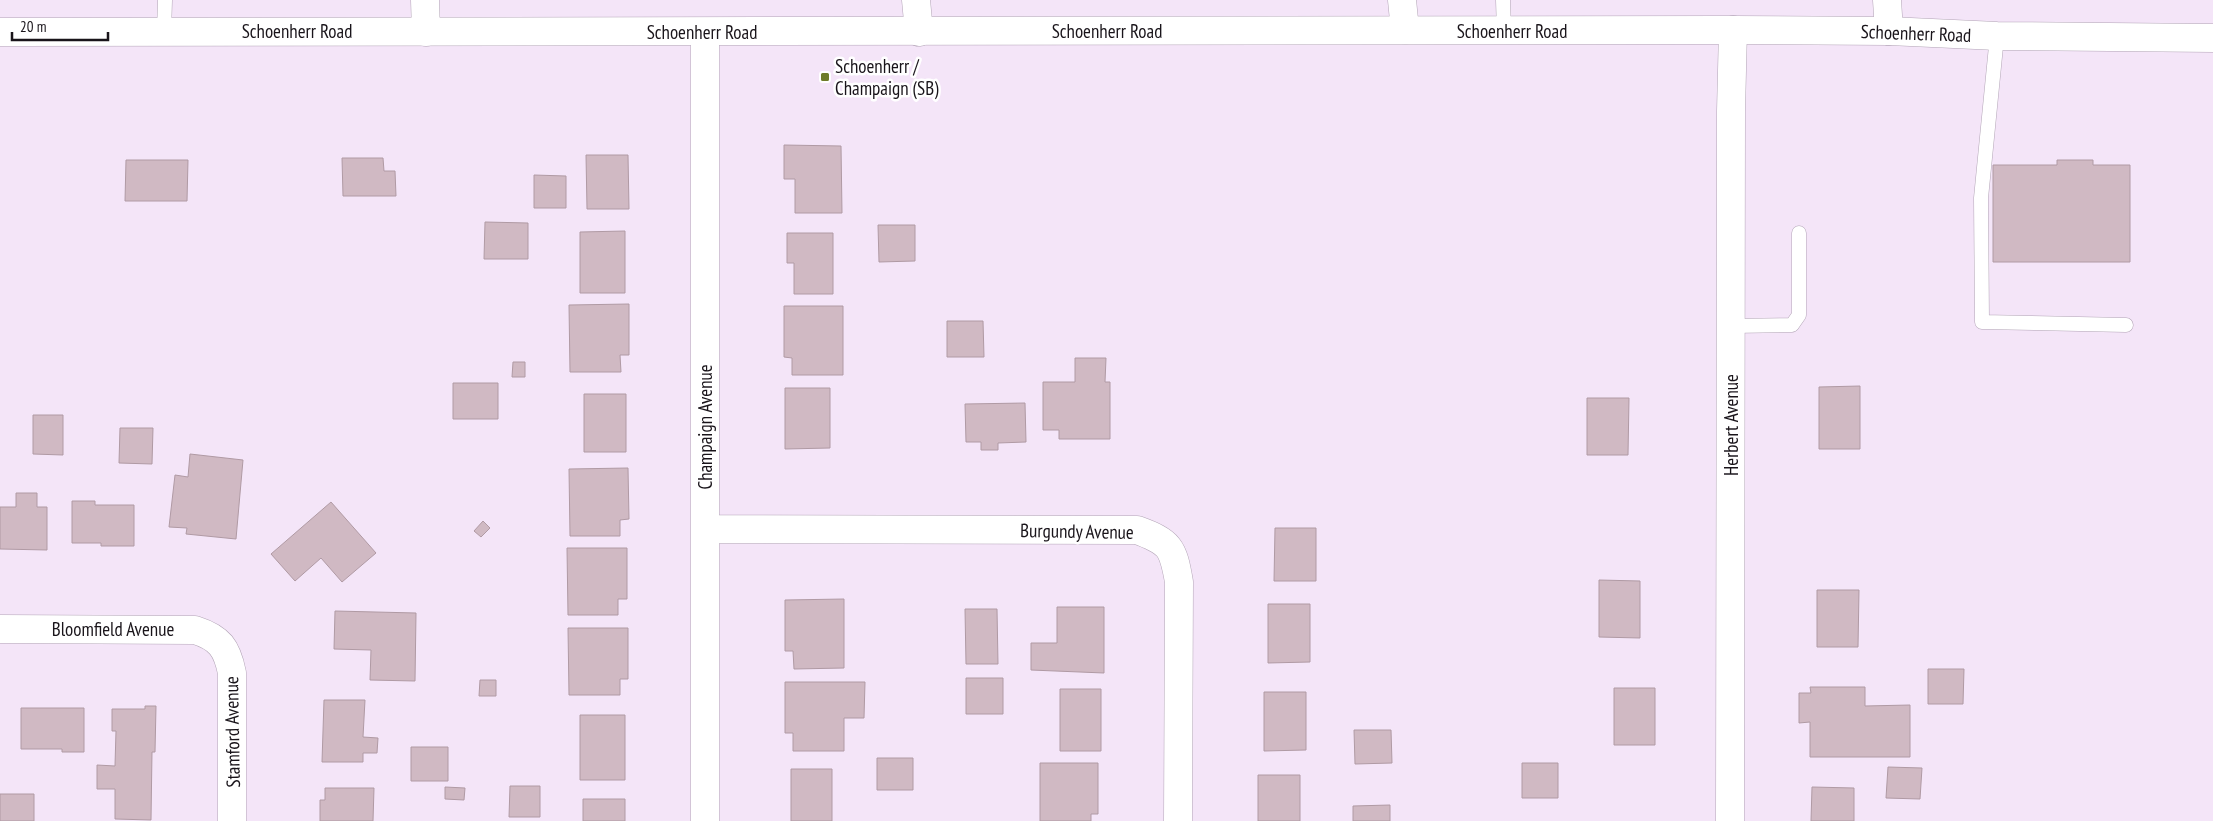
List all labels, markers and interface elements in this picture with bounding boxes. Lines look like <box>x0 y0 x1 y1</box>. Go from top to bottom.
scale bar <box>12 10 109 42</box>
text: 20 m <box>20 17 46 36</box>
street label: Schoenherr Road <box>242 19 352 43</box>
street label: Schoenherr Road <box>1052 19 1162 43</box>
street label: Schoenherr Road <box>1457 19 1567 43</box>
street label: Schoenherr Road <box>1860 19 1972 47</box>
street label: Schoenherr Road <box>647 20 757 44</box>
place label: Schoenherr / Champaign (SB) <box>835 54 939 100</box>
marker: Schoenherr / Champaign (SB) <box>819 71 831 83</box>
street label: Champaign Avenue <box>693 364 717 490</box>
street label: Herbert Avenue <box>1719 374 1743 476</box>
street label: Burgundy Avenue <box>1020 518 1134 544</box>
street label: Bloomfield Avenue <box>52 617 174 641</box>
street label: Stamford Avenue <box>219 676 245 788</box>

